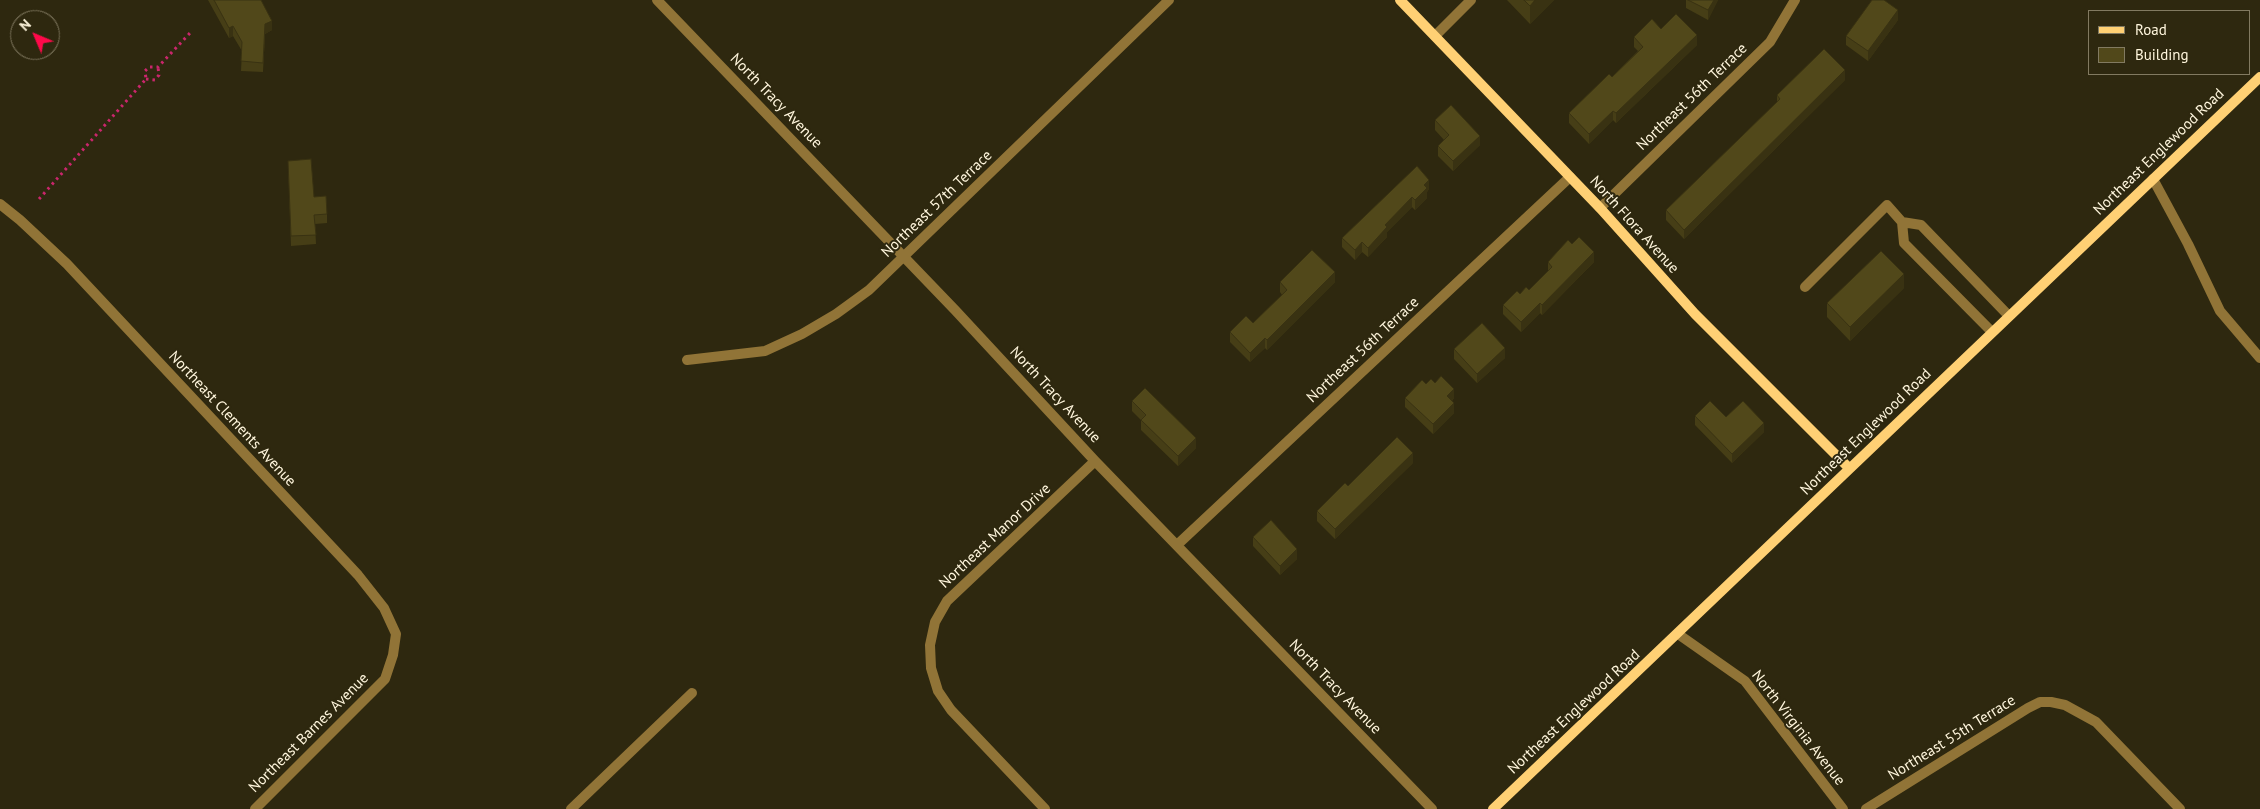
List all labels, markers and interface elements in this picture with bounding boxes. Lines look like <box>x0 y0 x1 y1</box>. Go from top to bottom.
north arrow <box>10 10 60 60</box>
legend <box>2088 10 2250 75</box>
text: N <box>15 15 35 35</box>
text: Road <box>2135 20 2167 39</box>
street label: Northeast 56th Terrace <box>1633 40 1751 154</box>
text: Building <box>2135 45 2189 64</box>
street label: North Tracy Avenue <box>726 50 826 152</box>
street label: Northeast Englewood Road <box>2090 85 2228 219</box>
street label: Northeast 57th Terrace <box>878 147 996 261</box>
street label: North Flora Avenue <box>1586 173 1682 277</box>
street label: Northeast 56th Terrace <box>1303 293 1423 407</box>
street label: North Tracy Avenue <box>1006 343 1104 447</box>
street label: Northeast Clements Avenue <box>165 348 299 490</box>
street label: Northeast Englewood Road <box>1797 365 1935 499</box>
street label: Northeast Manor Drive <box>936 480 1054 592</box>
street label: North Tracy Avenue <box>1285 636 1385 738</box>
street label: Northeast Englewood Road <box>1504 646 1644 778</box>
street label: North Virginia Avenue <box>1747 667 1849 789</box>
street label: Northeast Barnes Avenue <box>245 669 373 797</box>
street label: Northeast 55th Terrace <box>1885 691 2019 785</box>

